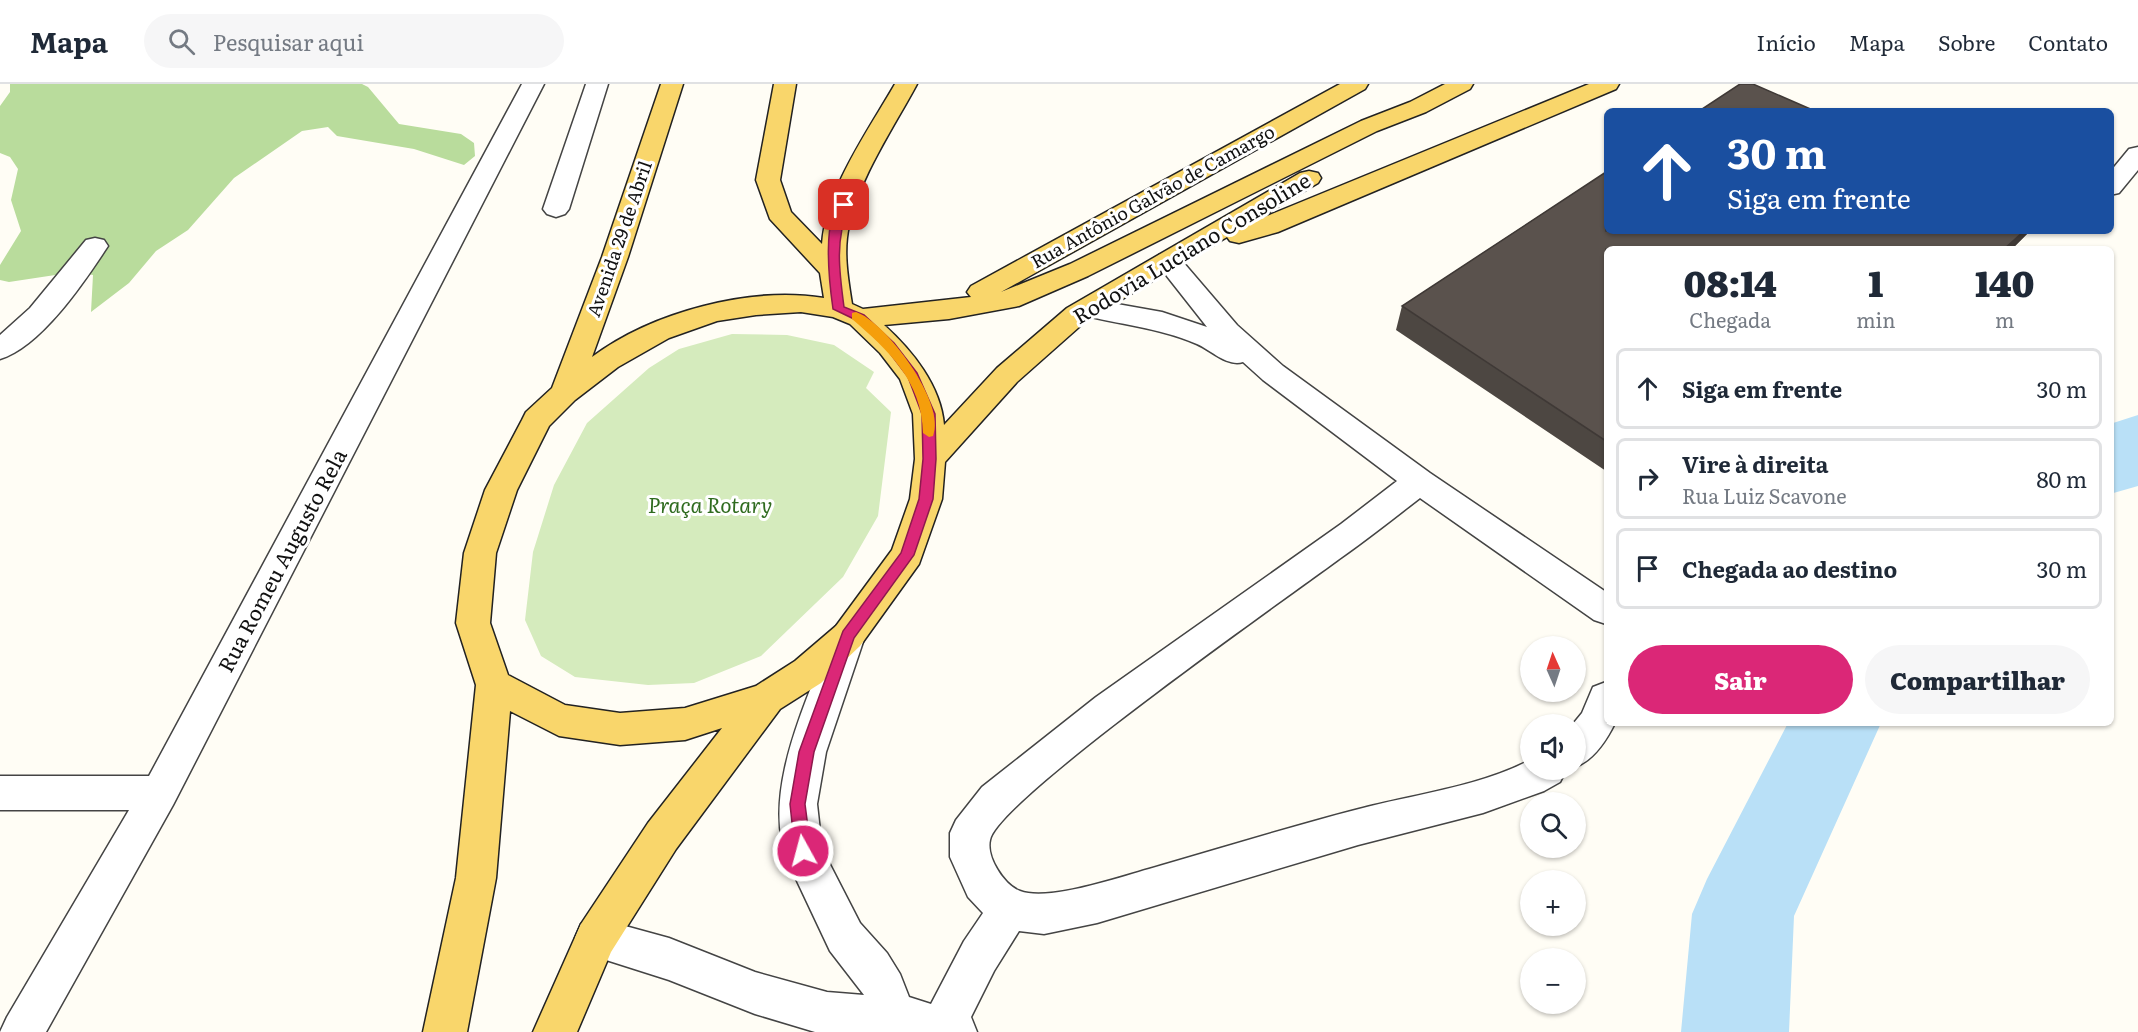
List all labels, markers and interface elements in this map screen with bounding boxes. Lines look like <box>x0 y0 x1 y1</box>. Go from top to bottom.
search box <box>144 14 564 68</box>
text: Mapa <box>30 20 108 62</box>
icon: search <box>165 25 198 58</box>
text: Pesquisar aqui <box>213 25 364 58</box>
text: Início <box>1757 26 1816 57</box>
text: Mapa <box>1849 26 1905 57</box>
text: Sobre <box>1938 26 1995 57</box>
text: Contato <box>2028 26 2108 57</box>
street label: Rua Antônio Galvão de Camargo <box>1025 117 1279 274</box>
text: 30 m <box>1727 120 1827 182</box>
icon: ahead <box>1628 132 1706 210</box>
street label: Avenida 29 de Abril <box>579 157 658 320</box>
street label: Rodovia Luciano Consoline <box>1066 163 1315 330</box>
text: Siga em frente <box>1727 177 1911 217</box>
pin <box>818 179 869 230</box>
icon: arrive <box>827 188 860 221</box>
text: 08:14 <box>1683 255 1777 308</box>
text: 1 <box>1868 255 1883 308</box>
text: 140 <box>1975 255 2035 308</box>
text: Chegada <box>1689 304 1771 334</box>
text: min <box>1856 304 1896 334</box>
text: m <box>1995 304 2014 334</box>
icon: ahead <box>1631 372 1664 405</box>
text: Siga em frente <box>1682 372 1842 405</box>
text: 30 m <box>2037 372 2087 405</box>
street label: Rua Romeu Augusto Rela <box>209 442 353 677</box>
text: Vire à direita <box>1682 447 1829 480</box>
icon: right <box>1631 462 1664 495</box>
text: 80 m <box>2036 462 2087 495</box>
text: Rua Luiz Scavone <box>1682 480 1847 510</box>
park label: Praça Rotary <box>648 488 772 519</box>
icon: arrive <box>1631 552 1664 585</box>
text: Chegada ao destino <box>1682 552 1897 585</box>
text: 30 m <box>2037 552 2087 585</box>
north arrow <box>1520 636 1586 702</box>
map controls <box>1520 636 1586 1014</box>
button: Sair <box>1628 645 1853 714</box>
button: Compartilhar <box>1865 645 2090 714</box>
button: sound <box>1520 714 1586 780</box>
button: search <box>1520 792 1586 858</box>
position arrow <box>771 819 835 883</box>
button: + <box>1520 870 1586 936</box>
button: − <box>1520 948 1586 1014</box>

